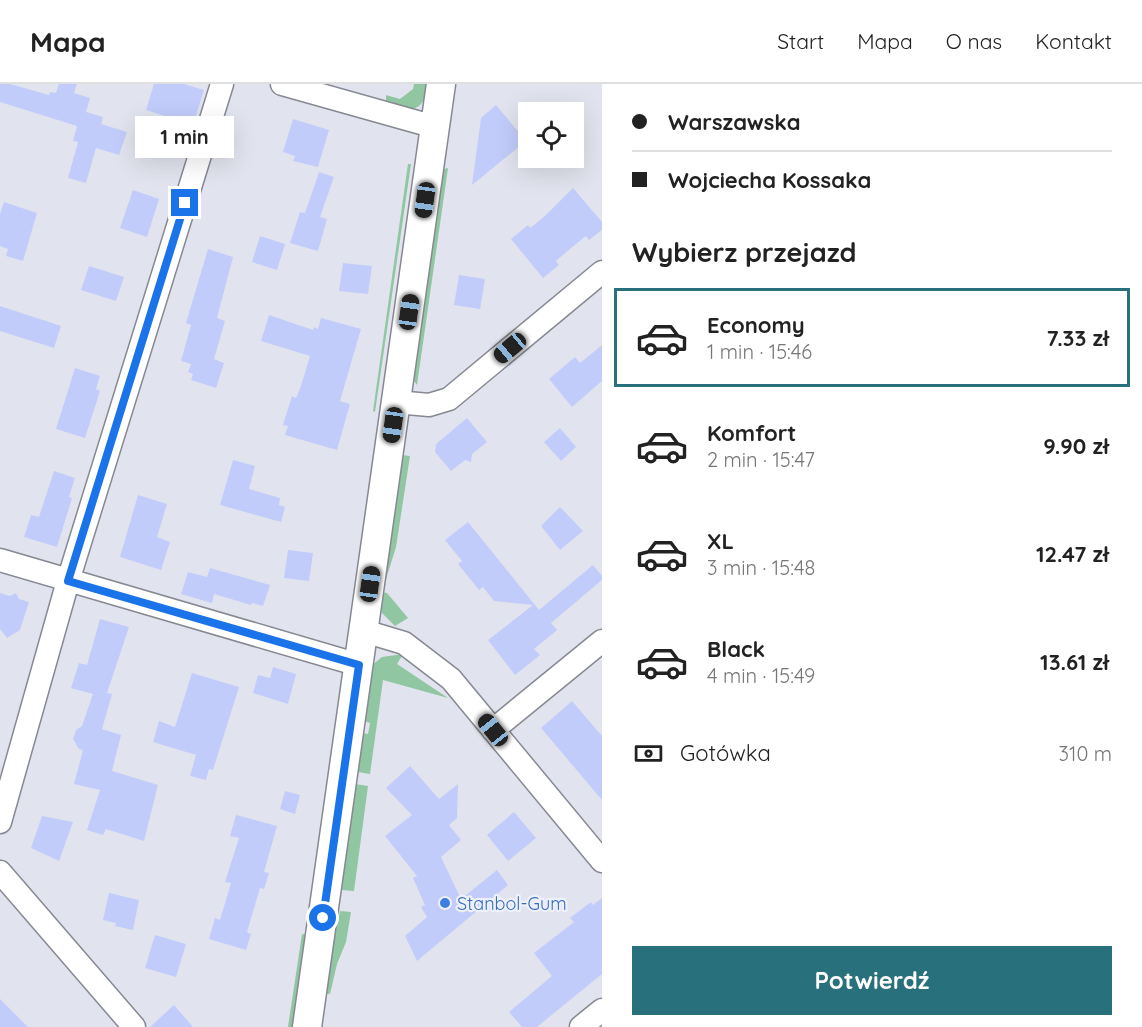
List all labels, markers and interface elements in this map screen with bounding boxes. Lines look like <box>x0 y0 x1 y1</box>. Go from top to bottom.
text: Mapa <box>30 24 106 59</box>
text: Start <box>777 28 824 54</box>
text: Mapa <box>857 28 913 54</box>
text: O nas <box>946 28 1002 54</box>
text: Kontakt <box>1035 28 1112 54</box>
map controls <box>518 102 584 168</box>
button: locate <box>518 102 584 168</box>
text: Warszawska <box>668 108 801 136</box>
callout: 1 min <box>136 116 234 158</box>
text: 1 min <box>160 124 209 149</box>
text: Wojciecha Kossaka <box>668 166 871 194</box>
car <box>414 181 436 219</box>
route end <box>171 189 198 216</box>
text: Wybierz przejazd <box>632 235 856 269</box>
car <box>398 293 420 331</box>
icon: car <box>635 311 689 365</box>
text: Economy <box>707 311 805 339</box>
text: 7.33 zł <box>1047 324 1109 352</box>
car <box>490 330 530 366</box>
text: 1 min · 15:46 <box>707 339 812 364</box>
car <box>382 406 404 444</box>
icon: car <box>635 419 689 473</box>
text: Komfort <box>707 419 796 447</box>
text: 9.90 zł <box>1043 432 1109 460</box>
text: 2 min · 15:47 <box>707 447 815 472</box>
icon: car <box>635 527 689 581</box>
text: XL <box>707 527 734 555</box>
text: 12.47 zł <box>1036 540 1109 568</box>
text: 3 min · 15:48 <box>707 555 815 580</box>
car <box>359 565 381 603</box>
icon: car <box>635 635 689 689</box>
text: Black <box>707 635 765 663</box>
text: 13.61 zł <box>1040 648 1109 676</box>
text: 4 min · 15:49 <box>707 663 815 688</box>
car <box>475 710 511 750</box>
icon: cash <box>632 737 665 770</box>
text: Gotówka <box>680 739 771 767</box>
text: 310 m <box>1059 741 1112 766</box>
place label: Stanbol-Gum <box>457 892 567 915</box>
marker: Stanbol-Gum <box>438 896 452 910</box>
route start <box>309 904 336 931</box>
button: Potwierdź <box>632 946 1112 1015</box>

